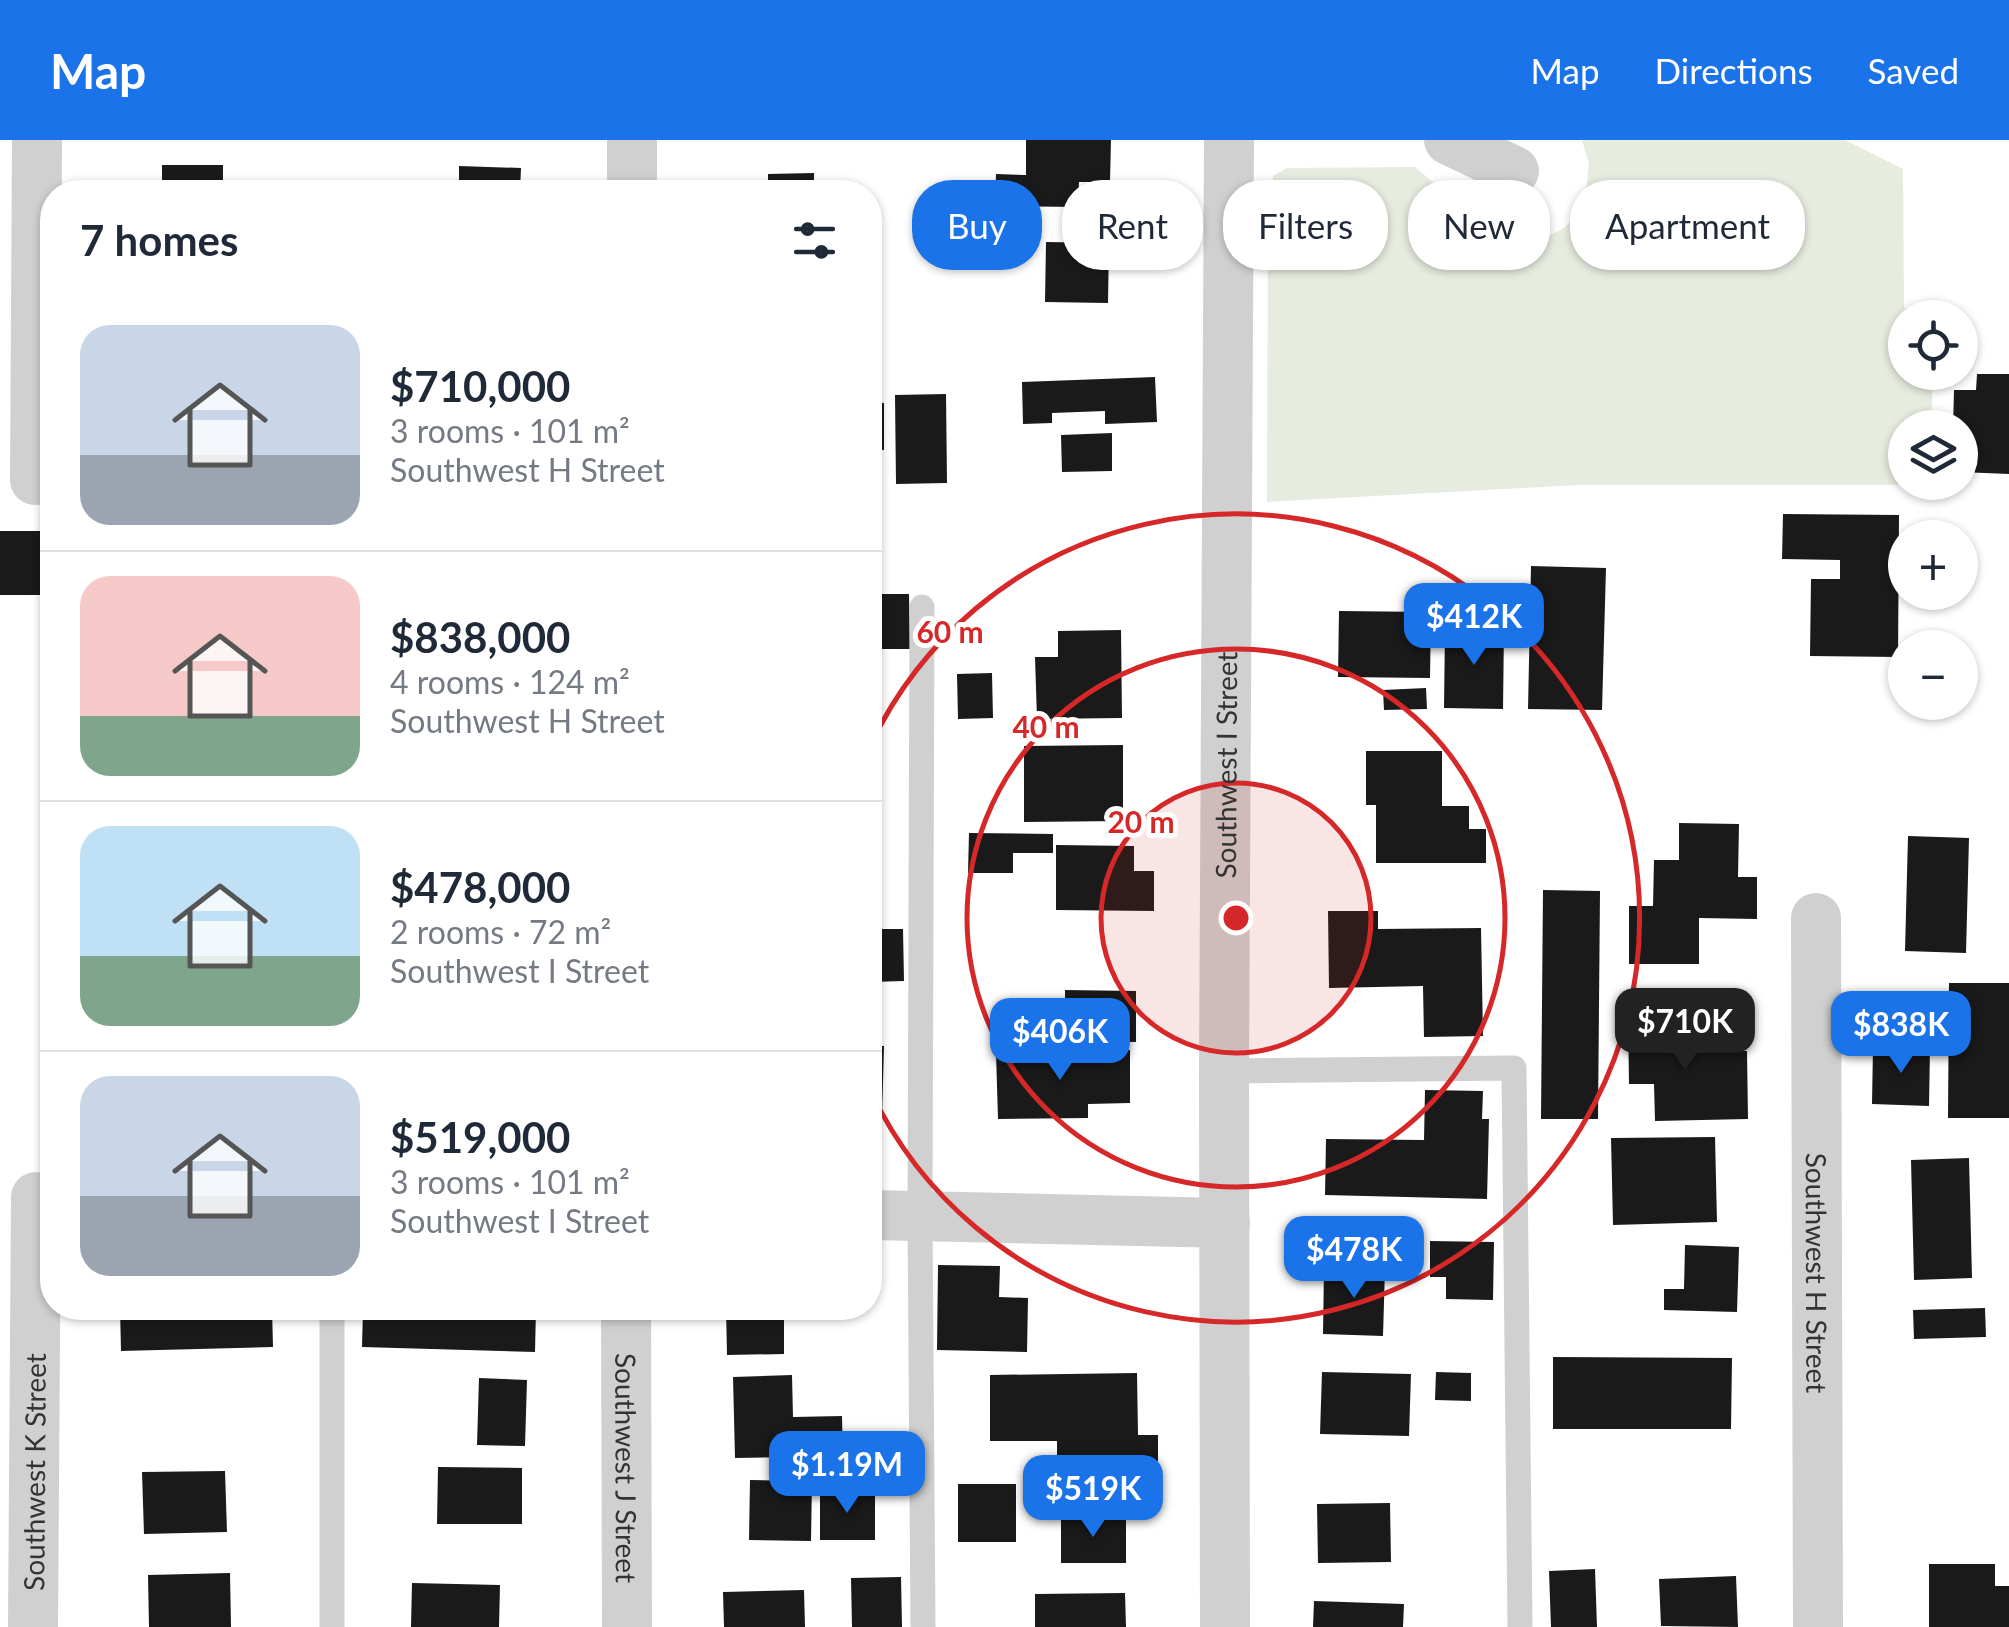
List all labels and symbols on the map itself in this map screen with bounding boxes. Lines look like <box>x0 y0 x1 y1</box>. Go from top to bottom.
pin: $412K <box>1404 583 1544 668</box>
text: 60 m <box>916 613 984 649</box>
street label: Southwest I Street <box>1208 651 1243 879</box>
text: 40 m <box>1012 708 1080 744</box>
text: 20 m <box>1107 803 1175 839</box>
centre of rings <box>1218 900 1254 936</box>
pin: $710K <box>1615 988 1755 1073</box>
pin: $838K <box>1831 991 1971 1076</box>
pin: $406K <box>990 998 1130 1083</box>
street label: Southwest H Street <box>1800 1153 1834 1393</box>
pin: $478K <box>1284 1216 1424 1301</box>
street label: Southwest K Street <box>16 1353 52 1591</box>
street label: Southwest J Street <box>609 1353 644 1583</box>
pin: $1.19M <box>766 1431 928 1516</box>
pin: $519K <box>1023 1455 1163 1540</box>

